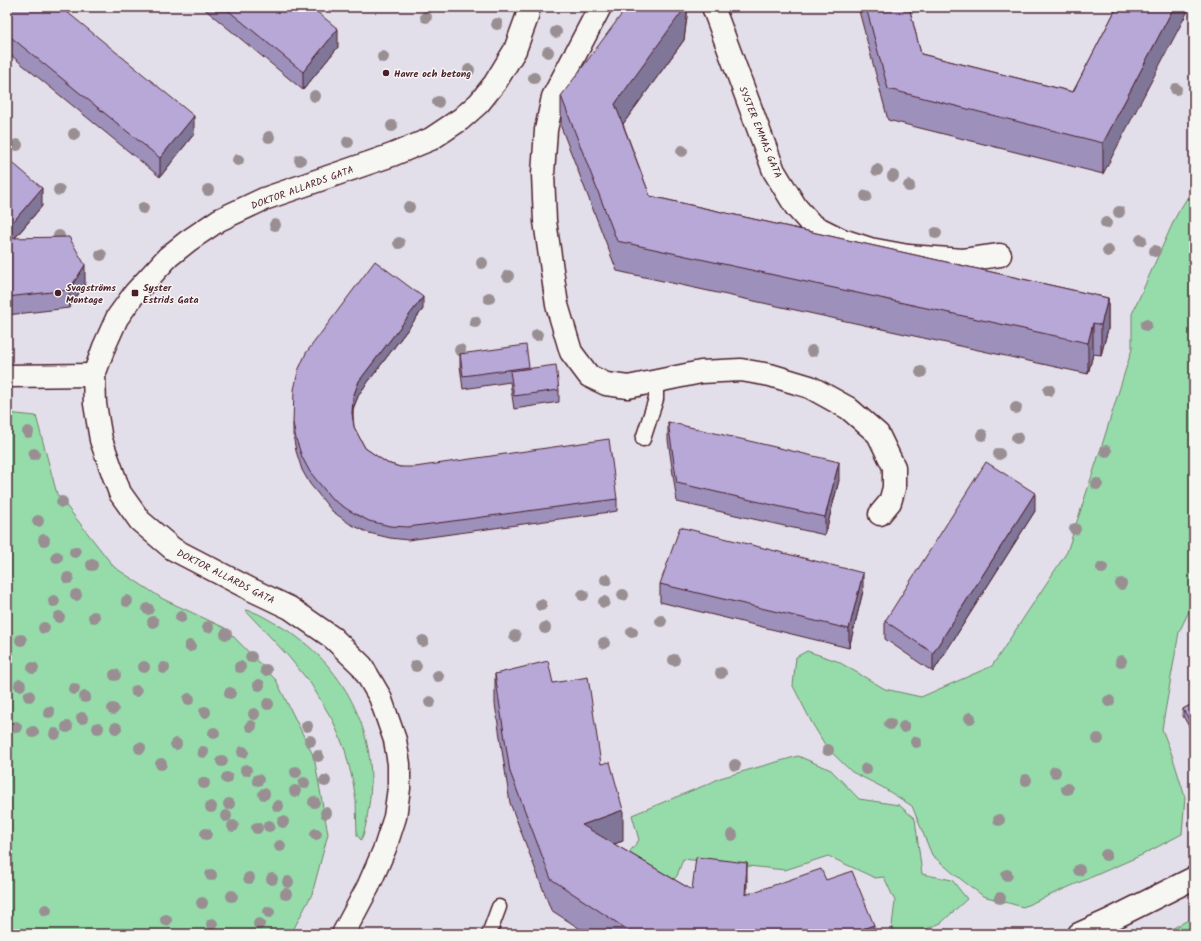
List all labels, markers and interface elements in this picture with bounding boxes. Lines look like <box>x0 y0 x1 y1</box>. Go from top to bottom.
place label: Havre och betong <box>394 66 471 82</box>
marker: Havre och betong <box>381 68 391 78</box>
street label: SYSTER EMMAS GATA <box>734 84 786 181</box>
street label: DOKTOR ALLARDS GATA <box>249 162 356 214</box>
place label: Svagströms Montage <box>66 280 116 308</box>
place label: Syster Estrids Gata <box>143 280 199 308</box>
marker: Svagströms Montage <box>53 288 63 298</box>
marker: Syster Estrids Gata <box>130 288 140 298</box>
street label: DOKTOR ALLARDS GATA <box>174 545 277 609</box>

